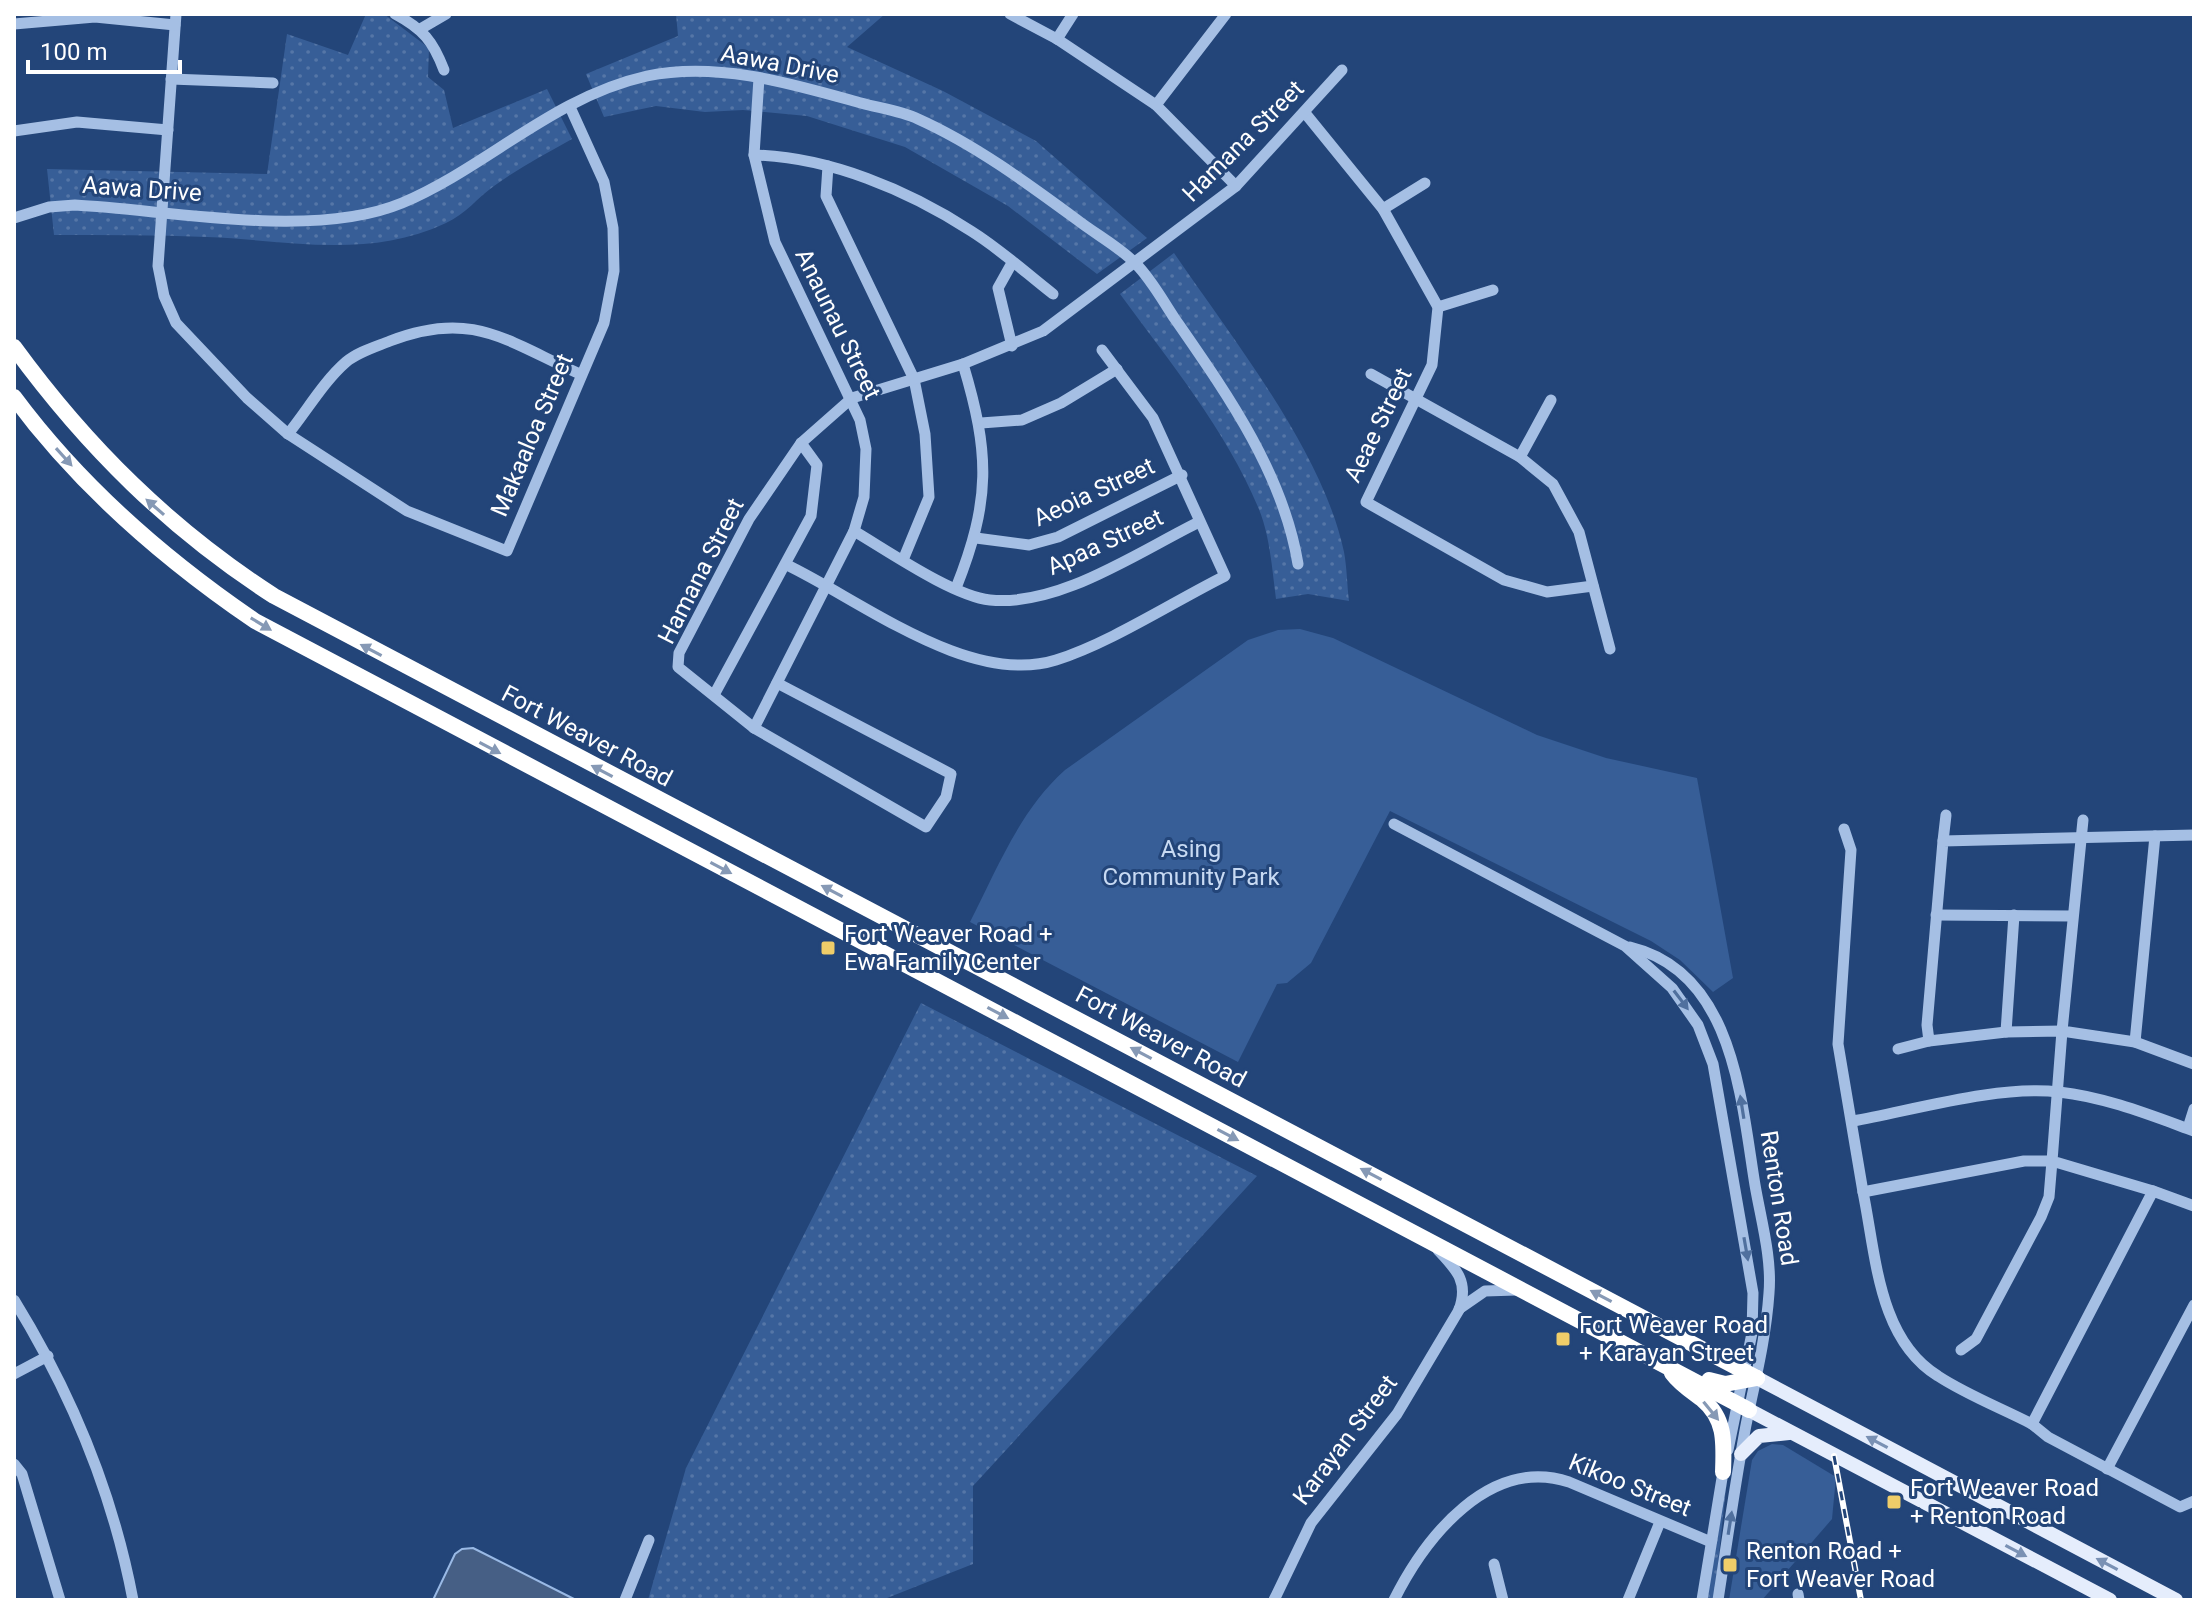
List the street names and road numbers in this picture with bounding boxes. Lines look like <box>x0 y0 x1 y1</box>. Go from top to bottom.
street label: Aawa Drive <box>719 39 841 89</box>
street label: Hamana Street <box>1177 74 1310 207</box>
street label: Aawa Drive <box>81 171 203 207</box>
street label: Anaunau Street <box>789 244 887 404</box>
street label: Makaaloa Street <box>485 349 579 521</box>
street label: Aeae Street <box>1338 363 1418 487</box>
street label: Aeoia Street <box>1029 452 1159 532</box>
street label: Hamana Street <box>652 493 750 649</box>
street label: Apaa Street <box>1043 503 1167 581</box>
street label: Fort Weaver Road <box>497 679 677 793</box>
street label: Fort Weaver Road <box>1071 980 1251 1094</box>
street label: Renton Road <box>1755 1128 1803 1268</box>
street label: Karayan Street <box>1287 1369 1403 1510</box>
street label: Kikoo Street <box>1565 1448 1696 1522</box>

